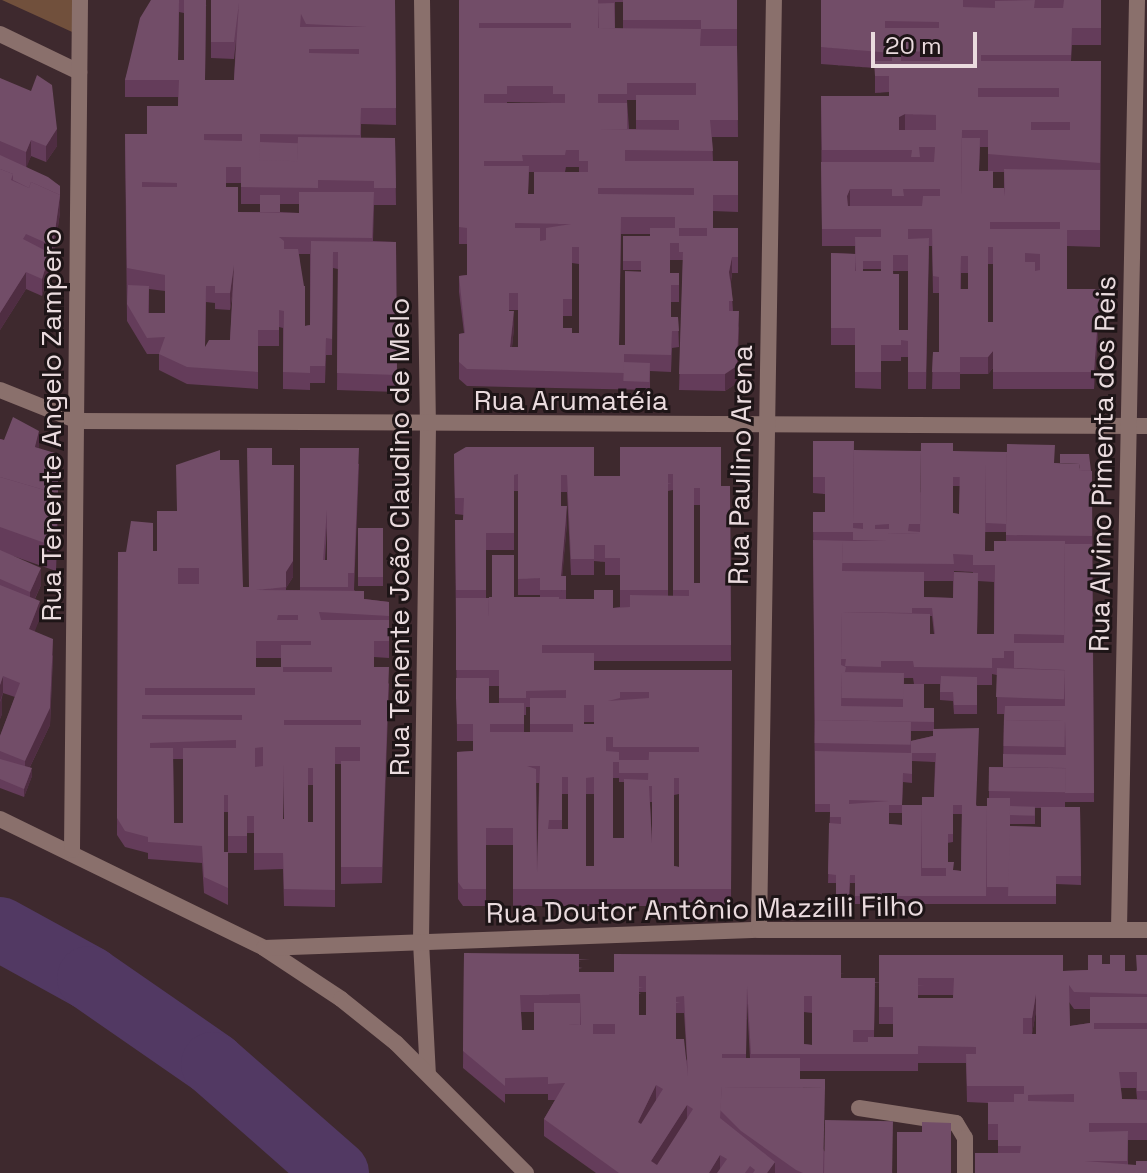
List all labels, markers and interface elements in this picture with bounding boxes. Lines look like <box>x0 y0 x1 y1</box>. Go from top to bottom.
scale bar <box>875 16 981 66</box>
text: 20 m <box>885 30 942 61</box>
street label: Rua Tenente Angelo Zampero <box>34 228 68 622</box>
street label: Rua Alvino Pimenta dos Reis <box>1082 275 1122 653</box>
street label: Rua Tenente João Claudino de Melo <box>382 297 416 777</box>
street label: Rua Paulino Arena <box>721 345 759 585</box>
street label: Rua Arumatéia <box>474 383 668 417</box>
street label: Rua Doutor Antônio Mazzilli Filho <box>485 888 925 930</box>

